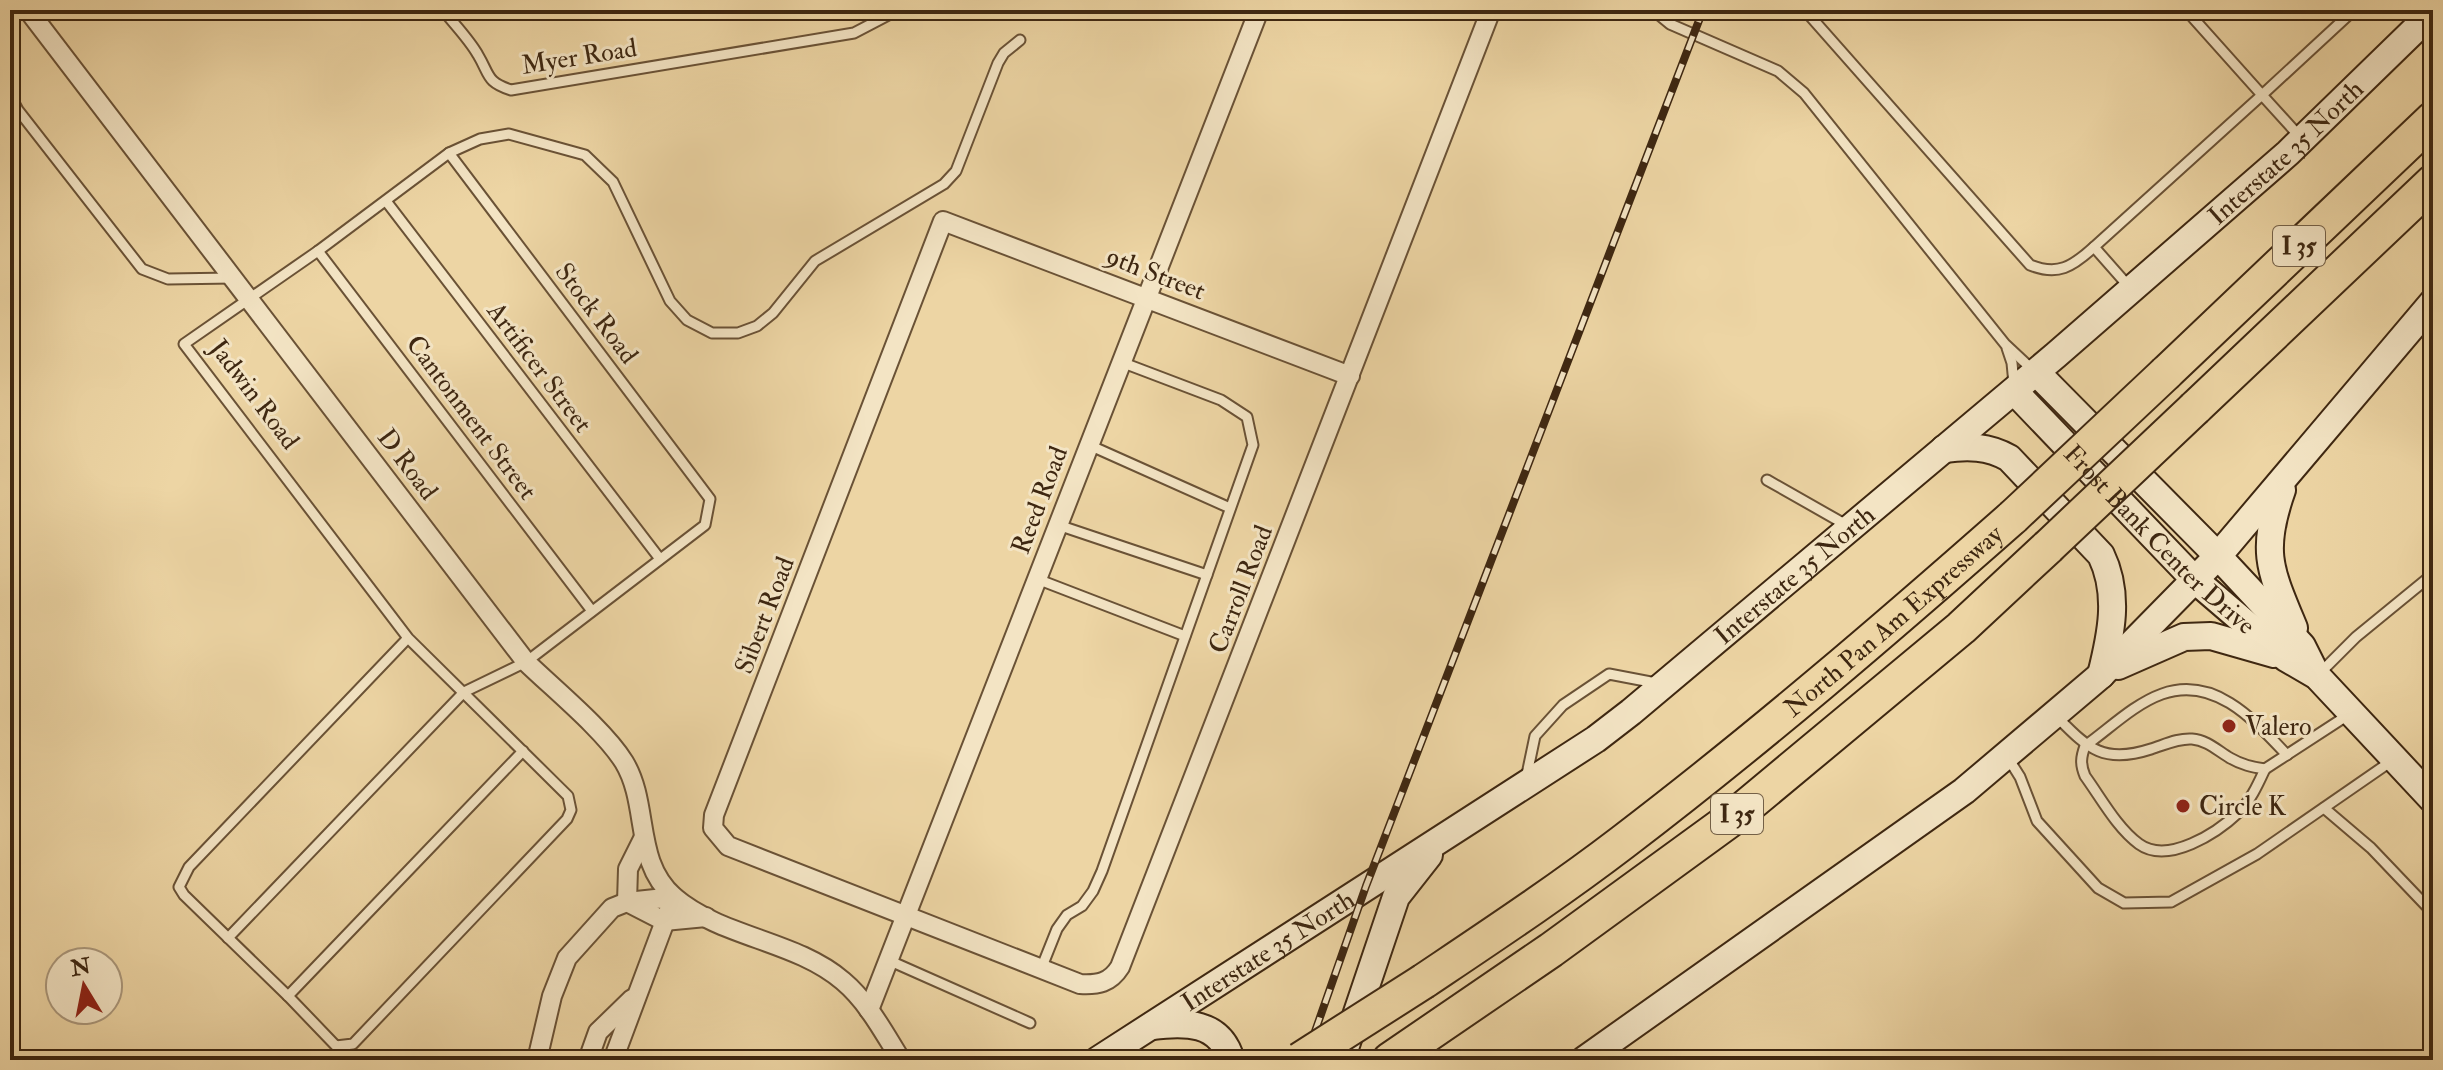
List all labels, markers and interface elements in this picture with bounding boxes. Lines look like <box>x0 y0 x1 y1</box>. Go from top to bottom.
street label: Myer Road <box>519 32 639 82</box>
street label: Interstate 35 North <box>2202 73 2371 232</box>
road number: I 35 <box>2273 226 2325 266</box>
street label: 9th Street <box>1100 240 1210 307</box>
street label: Stock Road <box>548 257 645 371</box>
street label: Artificer Street <box>479 295 599 439</box>
street label: Cantonment Street <box>399 329 544 506</box>
street label: Jadwin Road <box>202 332 306 456</box>
street label: D Road <box>370 423 444 507</box>
street label: Frost Bank Center Drive <box>2057 438 2262 642</box>
street label: Reed Road <box>1005 442 1075 559</box>
street label: Interstate 35 North <box>1708 499 1882 652</box>
street label: North Pan Am Expressway <box>1778 518 2010 724</box>
street label: Carroll Road <box>1202 521 1280 658</box>
street label: Sibert Road <box>728 552 802 678</box>
place label: Valero <box>2245 711 2311 743</box>
marker: Valero <box>2220 717 2238 735</box>
place label: Circle K <box>2199 791 2287 823</box>
road number: I 35 <box>1711 794 1763 834</box>
marker: Circle K <box>2174 797 2192 815</box>
street label: Interstate 35 North <box>1176 884 1361 1019</box>
north arrow <box>44 946 124 1026</box>
text: N <box>68 952 93 983</box>

